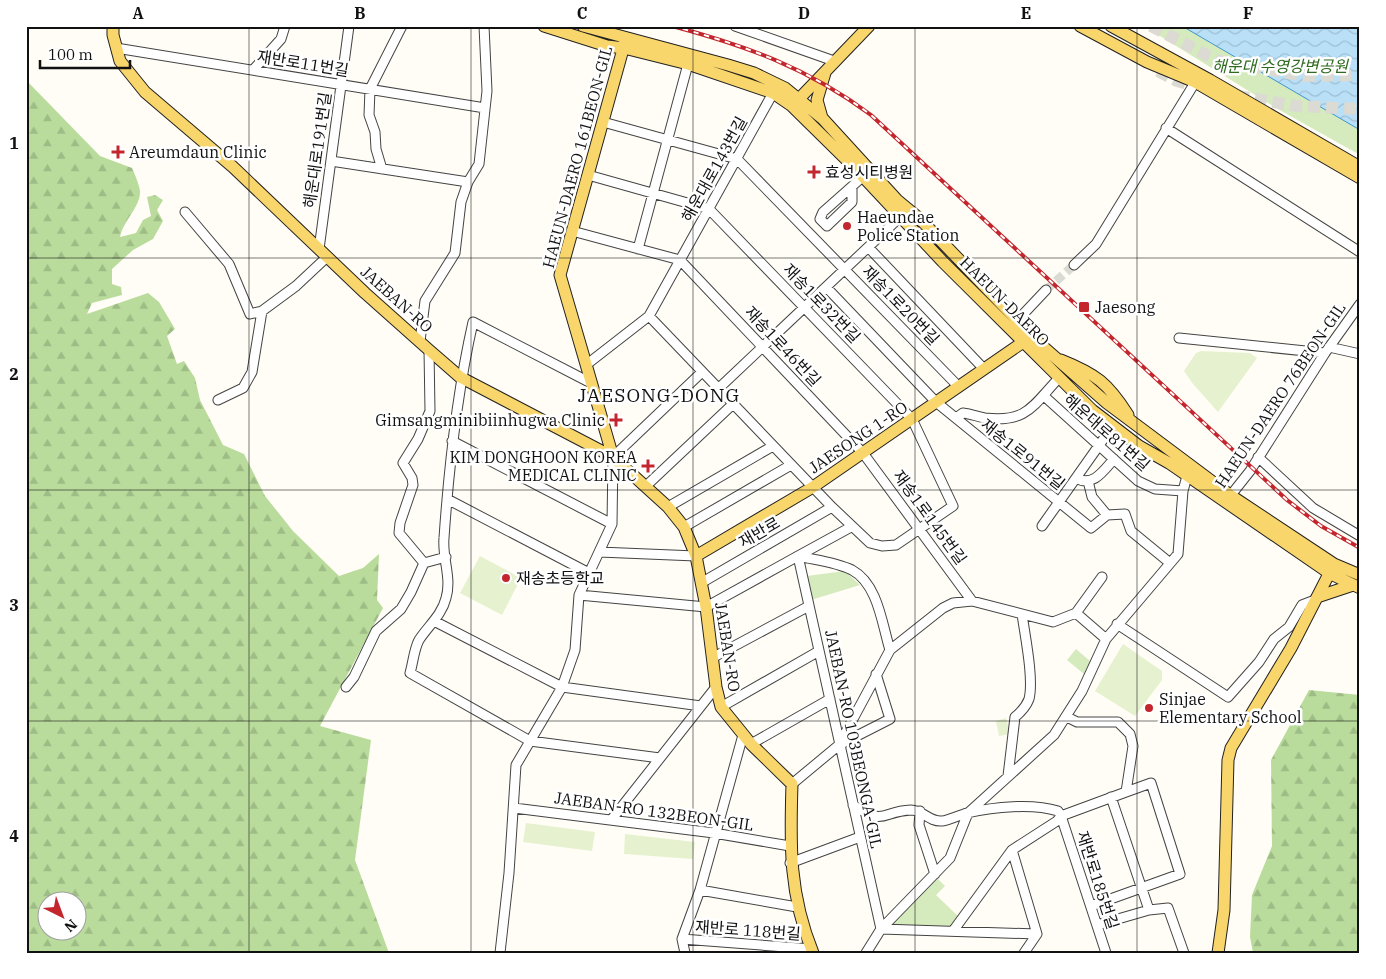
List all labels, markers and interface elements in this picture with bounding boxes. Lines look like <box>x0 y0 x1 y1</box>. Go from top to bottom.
text: A <box>132 3 144 23</box>
text: B <box>354 3 366 23</box>
text: C <box>577 3 587 23</box>
text: D <box>798 3 810 23</box>
text: E <box>1021 3 1031 23</box>
text: F <box>1243 3 1253 23</box>
scale bar <box>40 38 130 70</box>
street label: HAEUN-DAERO 161BEON-GIL <box>538 44 616 270</box>
text: 100 m <box>48 45 93 64</box>
street label: 재반로11번길 <box>256 46 350 80</box>
park label: 해운대 수영강변공원 <box>1212 56 1349 76</box>
street label: 해운대로191번길 <box>299 91 335 209</box>
street label: 해운대로143번길 <box>677 113 751 225</box>
text: 1 <box>9 133 19 153</box>
place label: Areumdaun Clinic <box>129 142 267 162</box>
marker: Areumdaun Clinic <box>111 145 125 159</box>
place label: 효성시티병원 <box>825 162 913 182</box>
marker: 효성시티병원 <box>807 165 821 179</box>
place label: Haeundae Police Station <box>857 207 960 245</box>
marker: Haeundae Police Station <box>841 220 853 232</box>
street label: HAEUN-DAERO <box>956 252 1054 350</box>
street label: 재송1로32번길 <box>779 259 865 347</box>
street label: JAEBAN-RO <box>357 261 437 337</box>
street label: 재송1로20번길 <box>858 261 944 349</box>
place label: Jaesong <box>1095 297 1156 317</box>
street label: HAEUN-DAERO 76BEON-GIL <box>1210 298 1350 492</box>
marker: Jaesong <box>1077 300 1091 314</box>
street label: 재송1로46번길 <box>741 302 825 390</box>
text: 2 <box>9 364 19 384</box>
district label: JAESONG-DONG <box>578 383 740 407</box>
street label: 해운대로81번길 <box>1060 389 1154 475</box>
street label: JAESONG 1-RO <box>805 397 911 477</box>
place label: Gimsangminibiinhugwa Clinic <box>375 410 605 430</box>
marker: Gimsangminibiinhugwa Clinic <box>609 413 623 427</box>
street label: 재송1로91번길 <box>977 414 1069 494</box>
place label: KIM DONGHOON KOREA MEDICAL CLINIC <box>449 447 637 485</box>
marker: KIM DONGHOON KOREA MEDICAL CLINIC <box>641 459 655 473</box>
street label: 재송1로145번길 <box>889 466 971 568</box>
street label: 재반로 <box>735 512 783 552</box>
place label: 재송초등학교 <box>516 568 604 588</box>
marker: 재송초등학교 <box>500 572 512 584</box>
text: 3 <box>9 595 19 615</box>
street label: JAEBAN-RO <box>711 601 745 693</box>
street label: JAEBAN-RO 103BEONGA-GIL <box>821 628 887 850</box>
place label: Sinjae Elementary School <box>1159 689 1302 727</box>
marker: Sinjae Elementary School <box>1143 702 1155 714</box>
street label: JAEBAN-RO 132BEON-GIL <box>553 787 755 835</box>
text: 4 <box>9 826 19 846</box>
street label: 재반로185번길 <box>1073 828 1123 932</box>
north arrow <box>38 892 88 942</box>
text: N <box>61 915 81 936</box>
street label: 재반로 118번길 <box>694 916 802 944</box>

